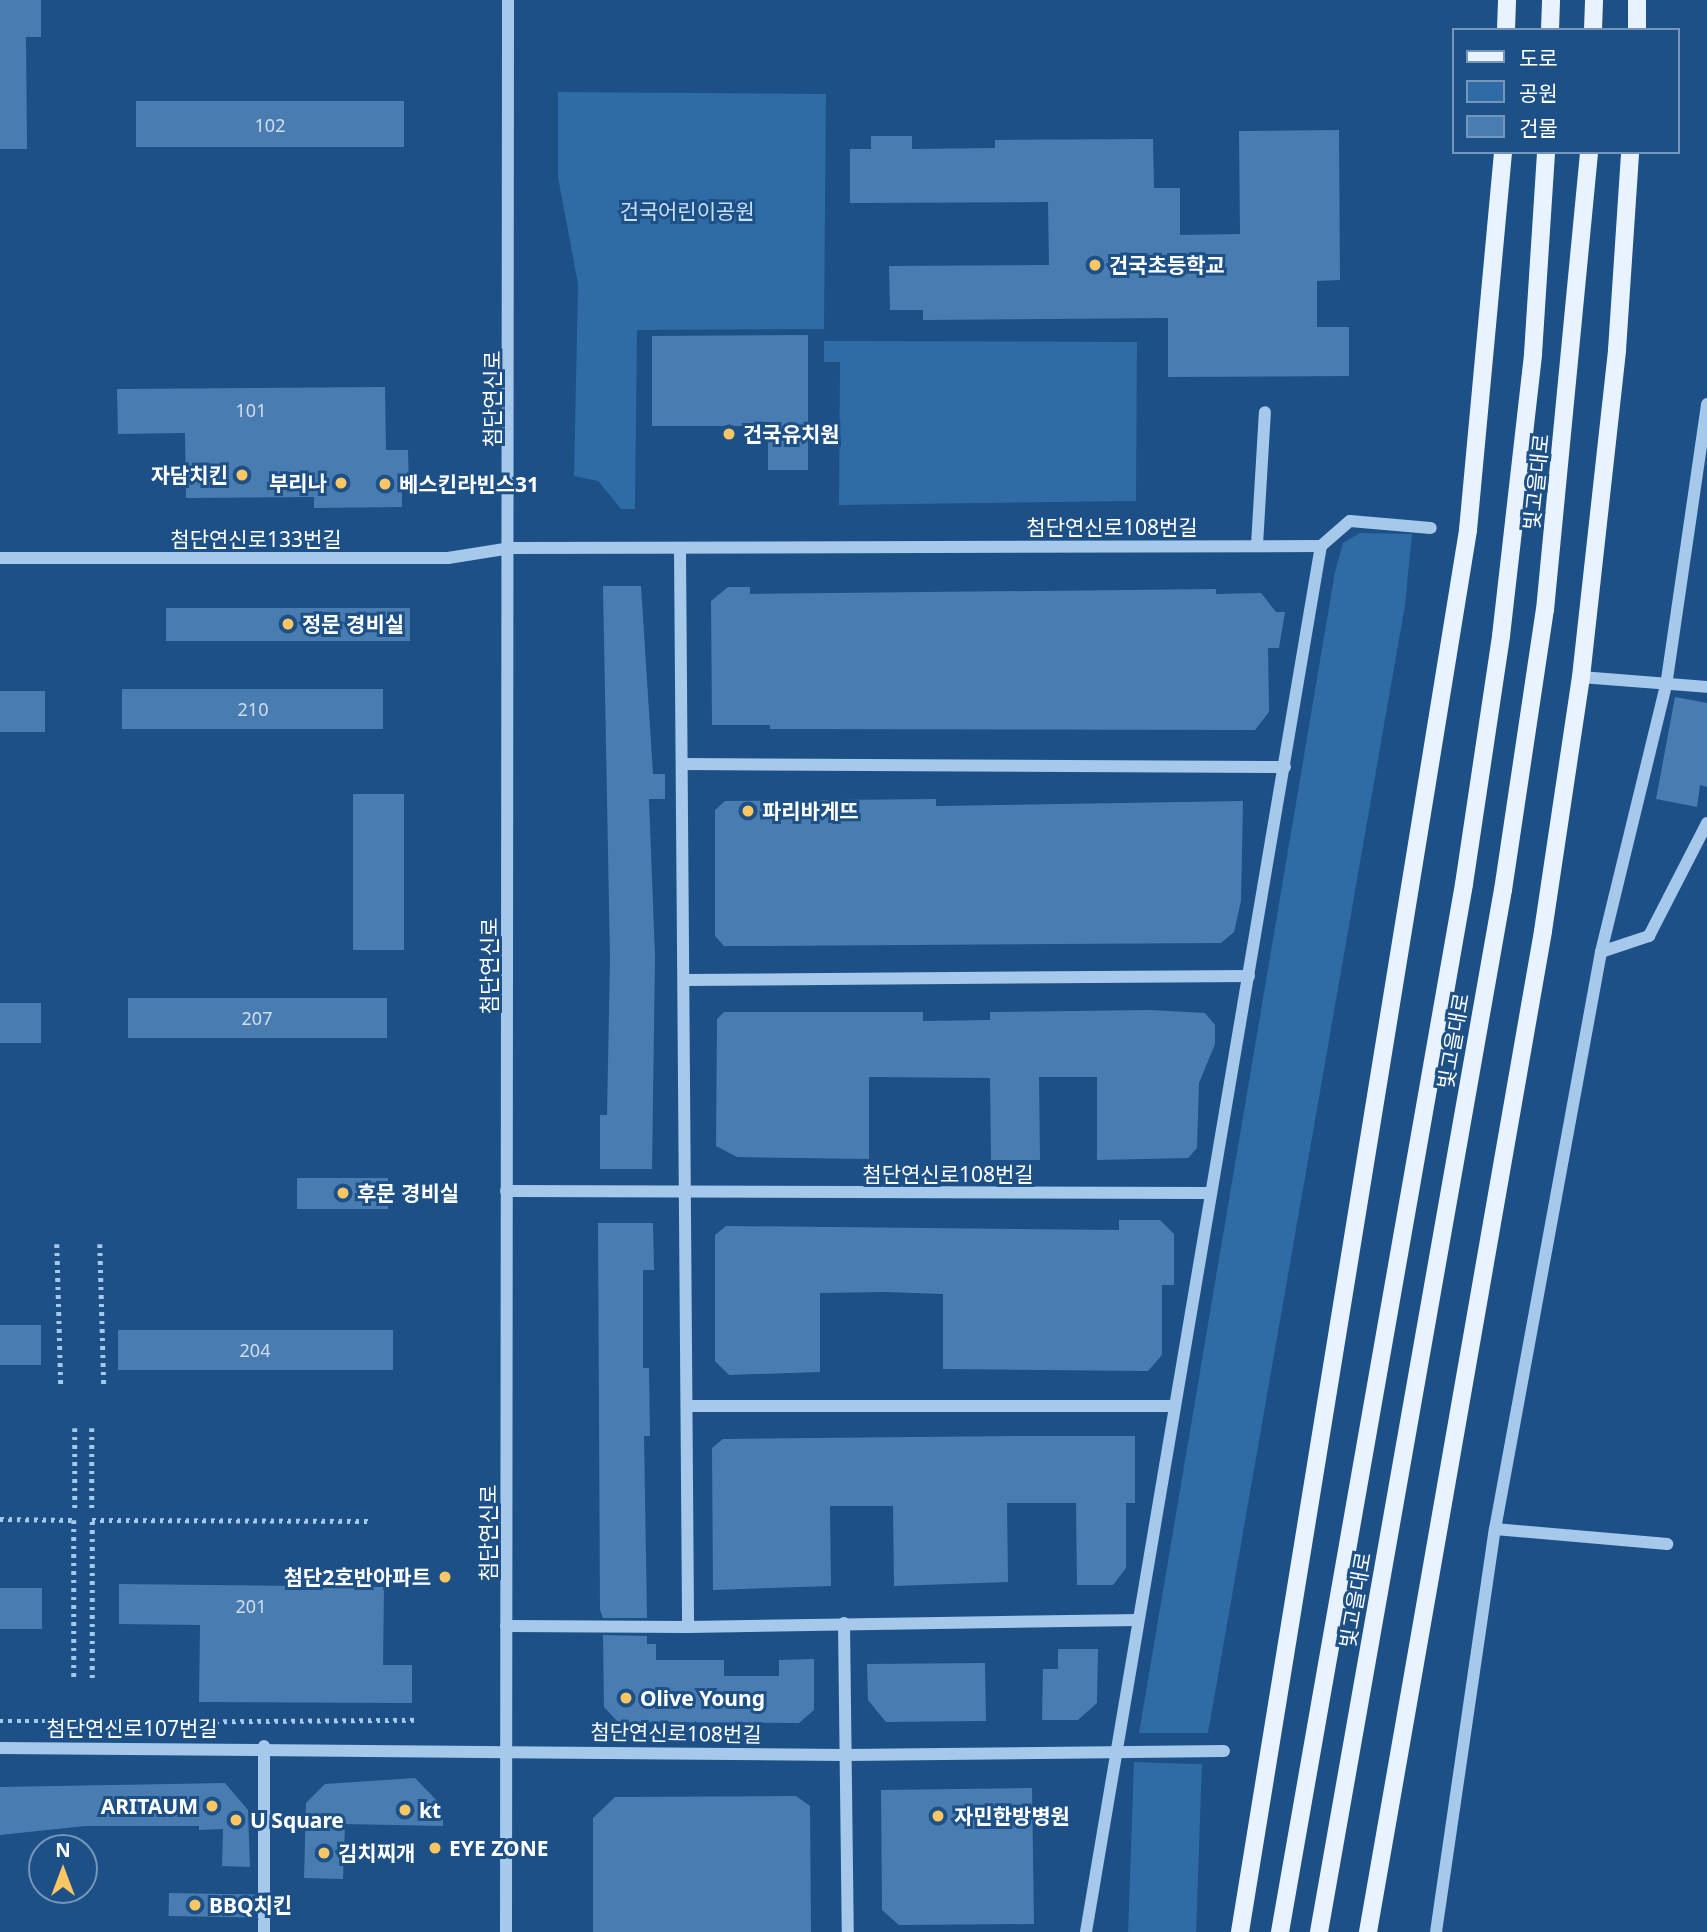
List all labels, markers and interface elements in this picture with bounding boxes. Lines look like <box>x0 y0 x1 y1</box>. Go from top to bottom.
legend <box>1452 28 1679 154</box>
text: 도로 <box>1519 44 1558 72</box>
text: 공원 <box>1519 79 1558 107</box>
house number: 102 <box>255 114 285 136</box>
text: 건물 <box>1519 114 1558 142</box>
park label: 건국어린이공원 <box>619 198 755 224</box>
place label: 건국초등학교 <box>1109 252 1225 278</box>
marker: 건국초등학교 <box>1087 257 1103 273</box>
street label: 첨단연신로 <box>479 351 505 447</box>
house number: 101 <box>236 399 266 421</box>
place label: 건국유치원 <box>743 421 840 447</box>
marker: 건국유치원 <box>721 426 737 442</box>
street label: 빛고을대로 <box>1518 433 1554 531</box>
place label: 자담치킨 <box>151 462 228 488</box>
marker: 자담치킨 <box>234 467 250 483</box>
place label: 부리나 <box>269 470 327 496</box>
place label: 베스킨라빈스31 <box>399 471 539 497</box>
marker: 부리나 <box>333 475 349 491</box>
marker: 베스킨라빈스31 <box>377 476 393 492</box>
street label: 첨단연신로108번길 <box>1026 514 1198 540</box>
street label: 첨단연신로133번길 <box>170 526 342 552</box>
place label: 정문 경비실 <box>302 611 404 637</box>
marker: 정문 경비실 <box>280 616 296 632</box>
house number: 210 <box>238 698 268 720</box>
place label: 파리바게뜨 <box>762 798 859 824</box>
marker: 파리바게뜨 <box>740 803 756 819</box>
street label: 첨단연신로 <box>476 918 502 1014</box>
street label: 빛고을대로 <box>1432 991 1474 1091</box>
house number: 207 <box>242 1007 272 1029</box>
street label: 첨단연신로108번길 <box>862 1161 1034 1187</box>
place label: 후문 경비실 <box>357 1180 459 1206</box>
marker: 후문 경비실 <box>335 1185 351 1201</box>
house number: 204 <box>240 1339 270 1361</box>
street label: 첨단연신로 <box>475 1485 501 1581</box>
street label: 빛고을대로 <box>1334 1550 1376 1650</box>
place label: 첨단2호반아파트 <box>284 1564 431 1590</box>
marker: 첨단2호반아파트 <box>437 1569 453 1585</box>
house number: 201 <box>236 1595 266 1617</box>
place label: Olive Young <box>640 1685 765 1711</box>
marker: Olive Young <box>618 1690 634 1706</box>
street label: 첨단연신로107번길 <box>46 1715 218 1741</box>
street label: 첨단연신로108번길 <box>590 1719 762 1747</box>
place label: ARITAUM <box>101 1793 198 1819</box>
place label: kt <box>419 1797 441 1823</box>
marker: ARITAUM <box>204 1798 220 1814</box>
marker: kt <box>397 1802 413 1818</box>
place label: 자민한방병원 <box>954 1803 1070 1829</box>
marker: 자민한방병원 <box>928 1806 948 1826</box>
place label: U Square <box>250 1807 344 1833</box>
marker: U Square <box>228 1812 244 1828</box>
north arrow <box>28 1834 98 1904</box>
place label: EYE ZONE <box>449 1835 549 1861</box>
text: N <box>55 1837 71 1863</box>
place label: 김치찌개 <box>338 1840 415 1866</box>
marker: EYE ZONE <box>427 1840 443 1856</box>
marker: 김치찌개 <box>316 1845 332 1861</box>
place label: BBQ치킨 <box>209 1892 292 1918</box>
marker: BBQ치킨 <box>187 1897 203 1913</box>

